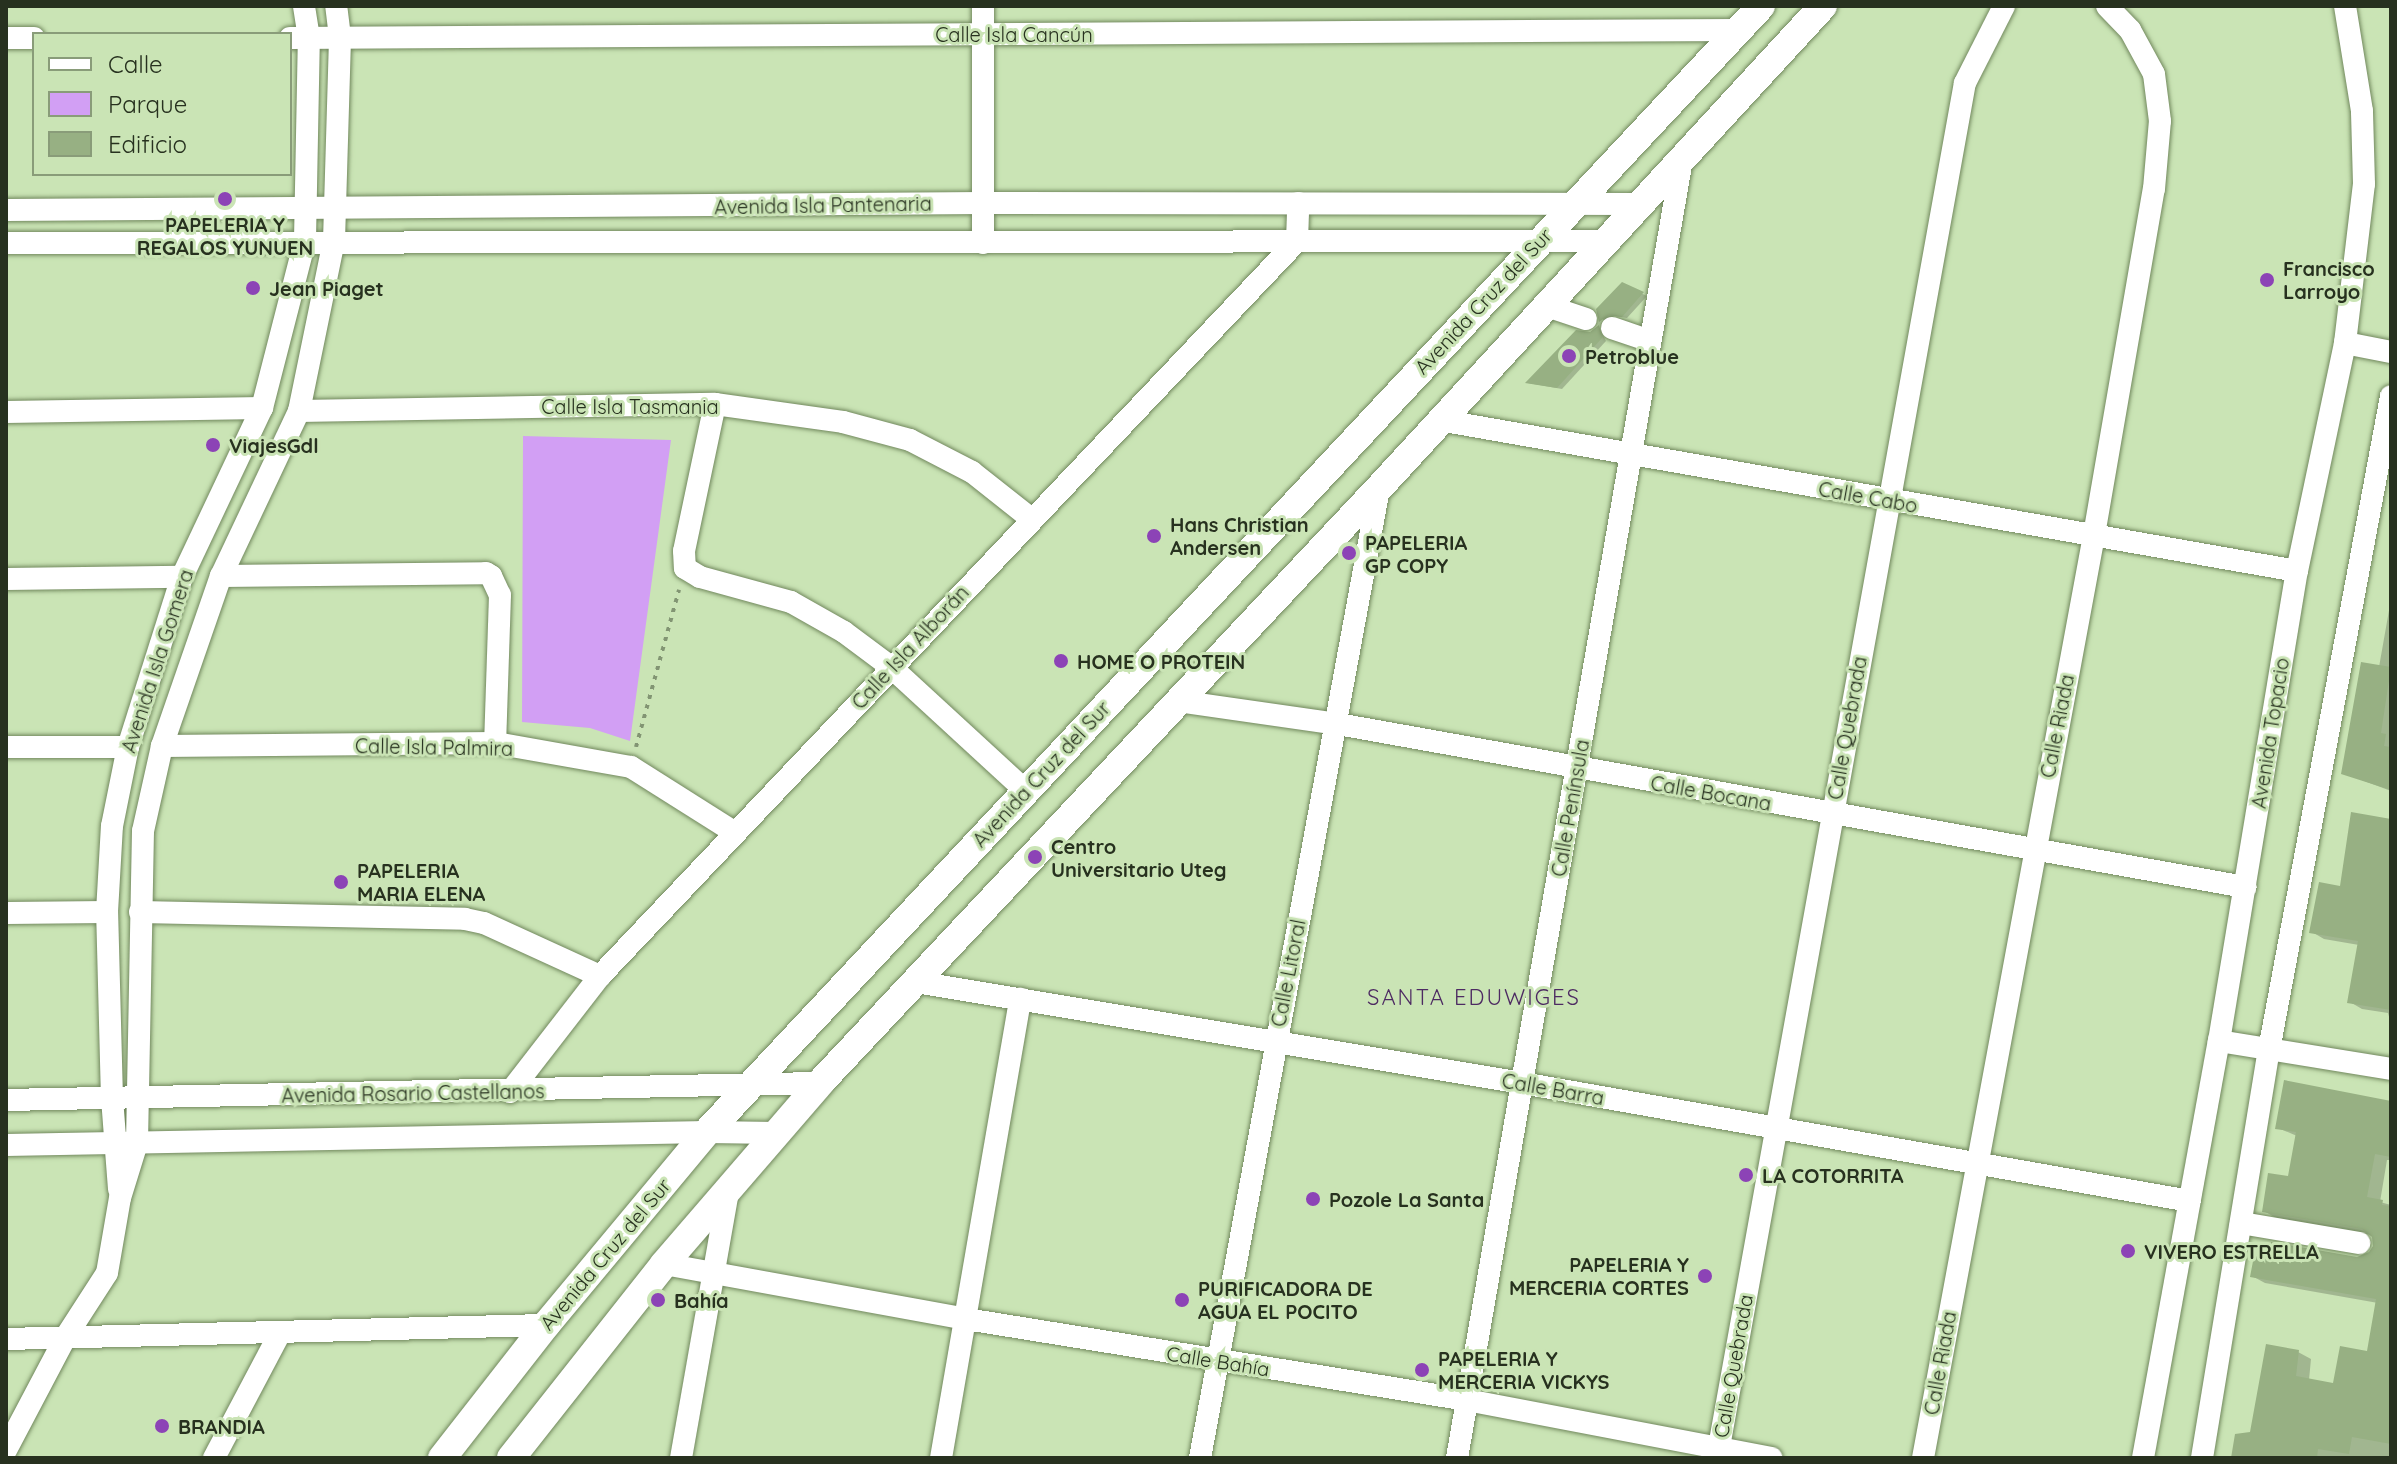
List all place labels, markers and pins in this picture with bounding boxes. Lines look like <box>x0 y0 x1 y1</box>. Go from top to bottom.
marker: PAPELERIA Y REGALOS YUNUEN <box>216 190 234 208</box>
place label: PAPELERIA Y REGALOS YUNUEN <box>137 212 313 259</box>
place label: Francisco Larroyo <box>2283 256 2375 303</box>
marker: Francisco Larroyo <box>2258 271 2276 289</box>
place label: Jean Piaget <box>269 276 384 300</box>
marker: Jean Piaget <box>244 279 262 297</box>
place label: Petroblue <box>1585 344 1679 368</box>
marker: Petroblue <box>1560 347 1578 365</box>
place label: ViajesGdl <box>229 433 319 457</box>
marker: ViajesGdl <box>204 436 222 454</box>
place label: Hans Christian Andersen <box>1170 512 1309 559</box>
marker: Hans Christian Andersen <box>1145 527 1163 545</box>
place label: PAPELERIA GP COPY <box>1365 530 1467 577</box>
marker: PAPELERIA GP COPY <box>1340 544 1358 562</box>
place label: HOME O PROTEIN <box>1077 649 1245 673</box>
marker: HOME O PROTEIN <box>1052 652 1070 670</box>
place label: Centro Universitario Uteg <box>1051 834 1227 881</box>
marker: Centro Universitario Uteg <box>1026 848 1044 866</box>
place label: PAPELERIA MARIA ELENA <box>357 858 485 905</box>
marker: PAPELERIA MARIA ELENA <box>332 873 350 891</box>
place label: LA COTORRITA <box>1762 1163 1904 1187</box>
marker: LA COTORRITA <box>1737 1166 1755 1184</box>
place label: Pozole La Santa <box>1329 1187 1484 1211</box>
marker: Pozole La Santa <box>1304 1190 1322 1208</box>
place label: VIVERO ESTRELLA <box>2144 1239 2319 1263</box>
marker: VIVERO ESTRELLA <box>2119 1242 2137 1260</box>
place label: PAPELERIA Y MERCERIA CORTES <box>1509 1252 1689 1299</box>
marker: PAPELERIA Y MERCERIA CORTES <box>1696 1267 1714 1285</box>
place label: PURIFICADORA DE AGUA EL POCITO <box>1198 1276 1373 1323</box>
place label: Bahía <box>674 1288 729 1312</box>
marker: Bahía <box>649 1291 667 1309</box>
marker: PURIFICADORA DE AGUA EL POCITO <box>1173 1291 1191 1309</box>
place label: PAPELERIA Y MERCERIA VICKYS <box>1438 1346 1609 1393</box>
marker: PAPELERIA Y MERCERIA VICKYS <box>1413 1361 1431 1379</box>
place label: BRANDIA <box>178 1414 265 1438</box>
marker: BRANDIA <box>153 1417 171 1435</box>

